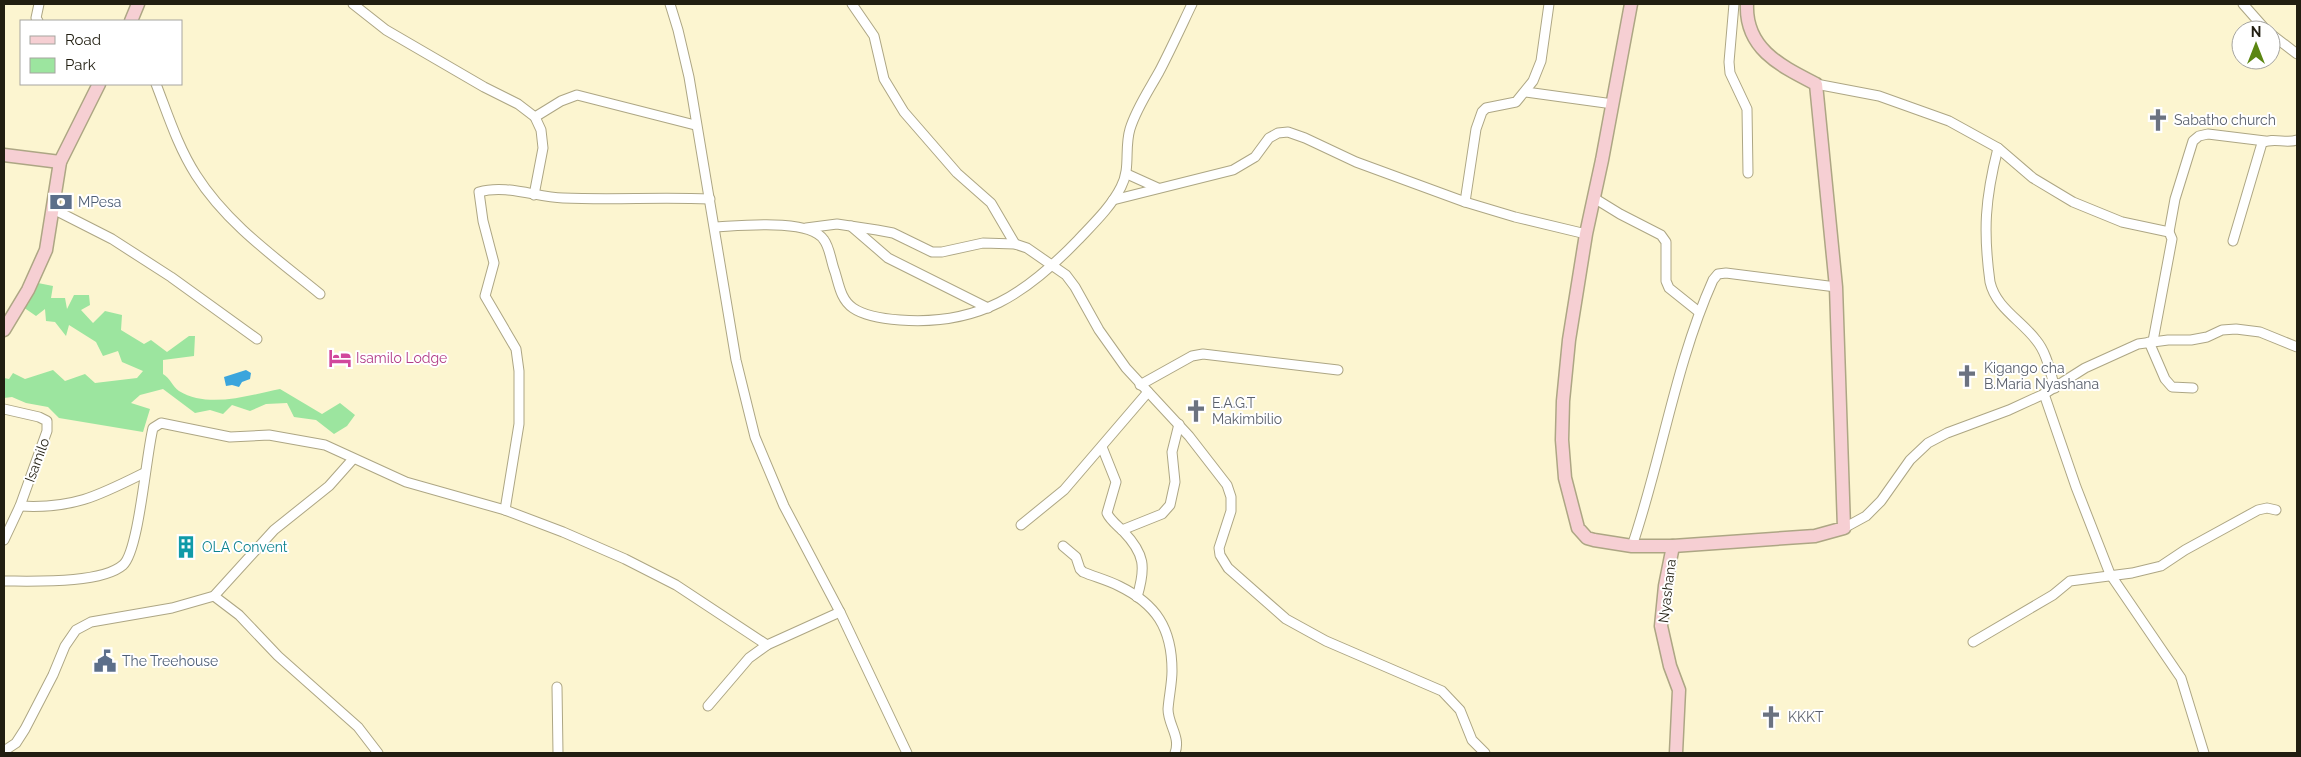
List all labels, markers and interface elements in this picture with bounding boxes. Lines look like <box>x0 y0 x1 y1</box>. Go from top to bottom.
legend <box>20 20 182 85</box>
north arrow <box>2231 20 2281 70</box>
text: N <box>2251 24 2261 40</box>
text: Road <box>65 31 101 49</box>
text: Park <box>65 56 96 74</box>
church icon: Sabatho church <box>2145 107 2171 133</box>
place label: Sabatho church <box>2174 112 2276 128</box>
bank icon: MPesa <box>48 189 74 215</box>
place label: MPesa <box>78 194 121 210</box>
hotel icon: Isamilo Lodge <box>327 345 353 371</box>
place label: Isamilo Lodge <box>356 350 447 366</box>
place label: Kigango cha B.Maria Nyashana <box>1984 360 2099 392</box>
church icon: Kigango cha B.Maria Nyashana <box>1954 363 1980 389</box>
place label: E.A.G.T Makimbilio <box>1212 395 1282 427</box>
church icon: E.A.G.T Makimbilio <box>1183 398 1209 424</box>
street label: Isamilo <box>22 436 52 484</box>
building icon: OLA Convent <box>173 534 199 560</box>
place label: OLA Convent <box>202 539 288 555</box>
street label: Nyashana <box>1655 558 1679 624</box>
public building icon: The Treehouse <box>92 648 118 674</box>
place label: The Treehouse <box>122 653 218 669</box>
church icon: KKKT <box>1758 704 1784 730</box>
place label: KKKT <box>1788 709 1824 725</box>

